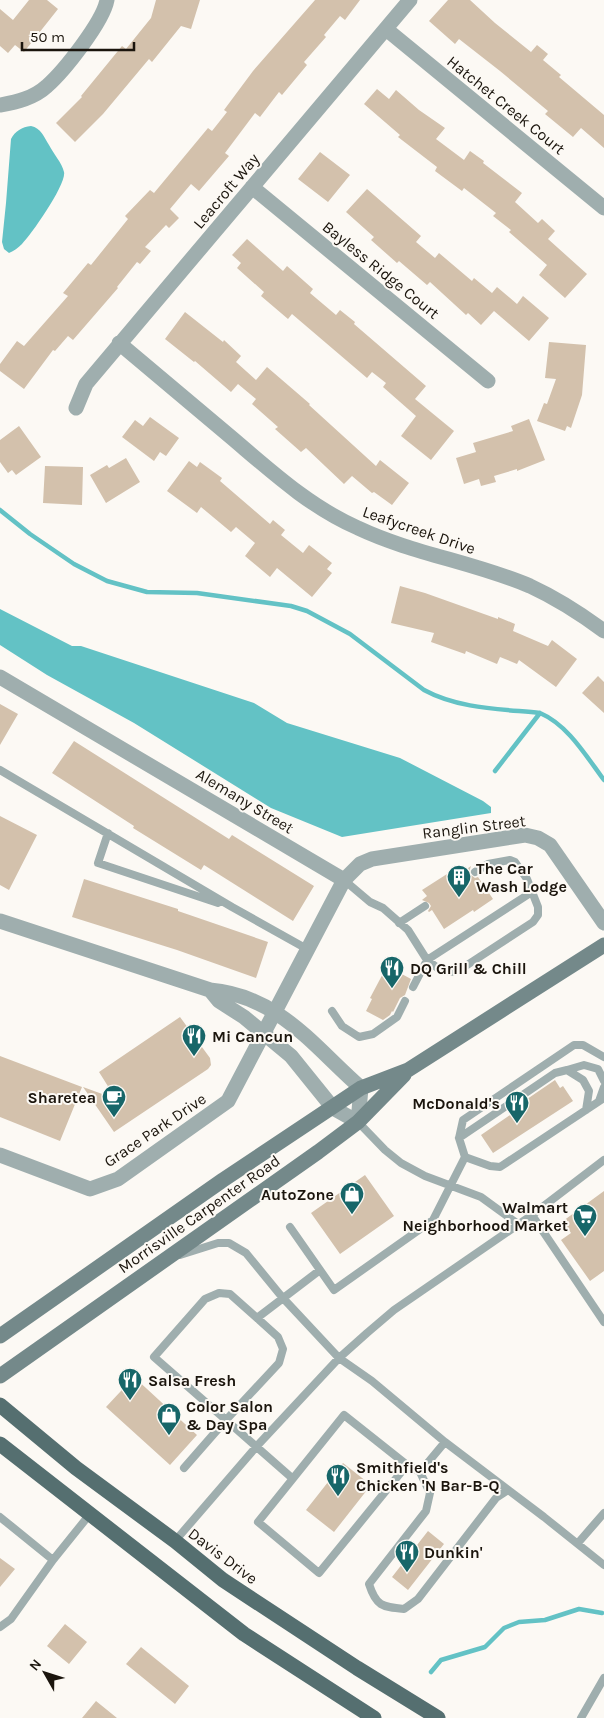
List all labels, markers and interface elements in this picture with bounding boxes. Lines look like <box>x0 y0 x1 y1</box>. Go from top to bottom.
scale bar <box>22 20 135 52</box>
text: 50 m <box>30 28 65 46</box>
street label: Hatchet Creek Court <box>443 52 569 158</box>
street label: Leacroft Way <box>189 149 263 233</box>
street label: Bayless Ridge Court <box>319 217 443 323</box>
street label: Leafycreek Drive <box>360 502 478 558</box>
street label: Alemany Street <box>193 764 297 838</box>
street label: Ranglin Street <box>421 811 527 843</box>
place label: The Car Wash Lodge <box>476 859 567 896</box>
building icon: The Car Wash Lodge <box>446 864 472 898</box>
restaurant icon: DQ Grill & Chill <box>379 955 405 989</box>
place label: DQ Grill & Chill <box>410 959 527 978</box>
restaurant icon: Mi Cancun <box>181 1023 207 1057</box>
place label: Mi Cancun <box>212 1027 293 1046</box>
cafe icon: Sharetea <box>101 1084 127 1118</box>
place label: Sharetea <box>28 1088 96 1107</box>
street label: Grace Park Drive <box>100 1089 210 1171</box>
restaurant icon: McDonald's <box>504 1090 530 1124</box>
place label: McDonald's <box>412 1094 500 1113</box>
street label: Morrisville Carpenter Road <box>114 1151 284 1277</box>
shop icon: AutoZone <box>339 1181 365 1215</box>
place label: AutoZone <box>261 1185 334 1204</box>
place label: Walmart Neighborhood Market <box>403 1198 568 1235</box>
supermarket icon: Walmart Neighborhood Market <box>572 1203 598 1237</box>
restaurant icon: Salsa Fresh <box>117 1367 143 1401</box>
place label: Salsa Fresh <box>148 1371 236 1390</box>
place label: Color Salon & Day Spa <box>186 1397 273 1434</box>
shop icon: Color Salon & Day Spa <box>156 1402 182 1436</box>
place label: Smithfield's Chicken 'N Bar-B-Q <box>356 1458 500 1495</box>
restaurant icon: Smithfield's Chicken 'N Bar-B-Q <box>325 1463 351 1497</box>
street label: Davis Drive <box>185 1524 261 1588</box>
restaurant icon: Dunkin' <box>394 1539 420 1573</box>
place label: Dunkin' <box>424 1543 483 1562</box>
north arrow <box>20 1648 70 1698</box>
text: N <box>26 1656 45 1674</box>

